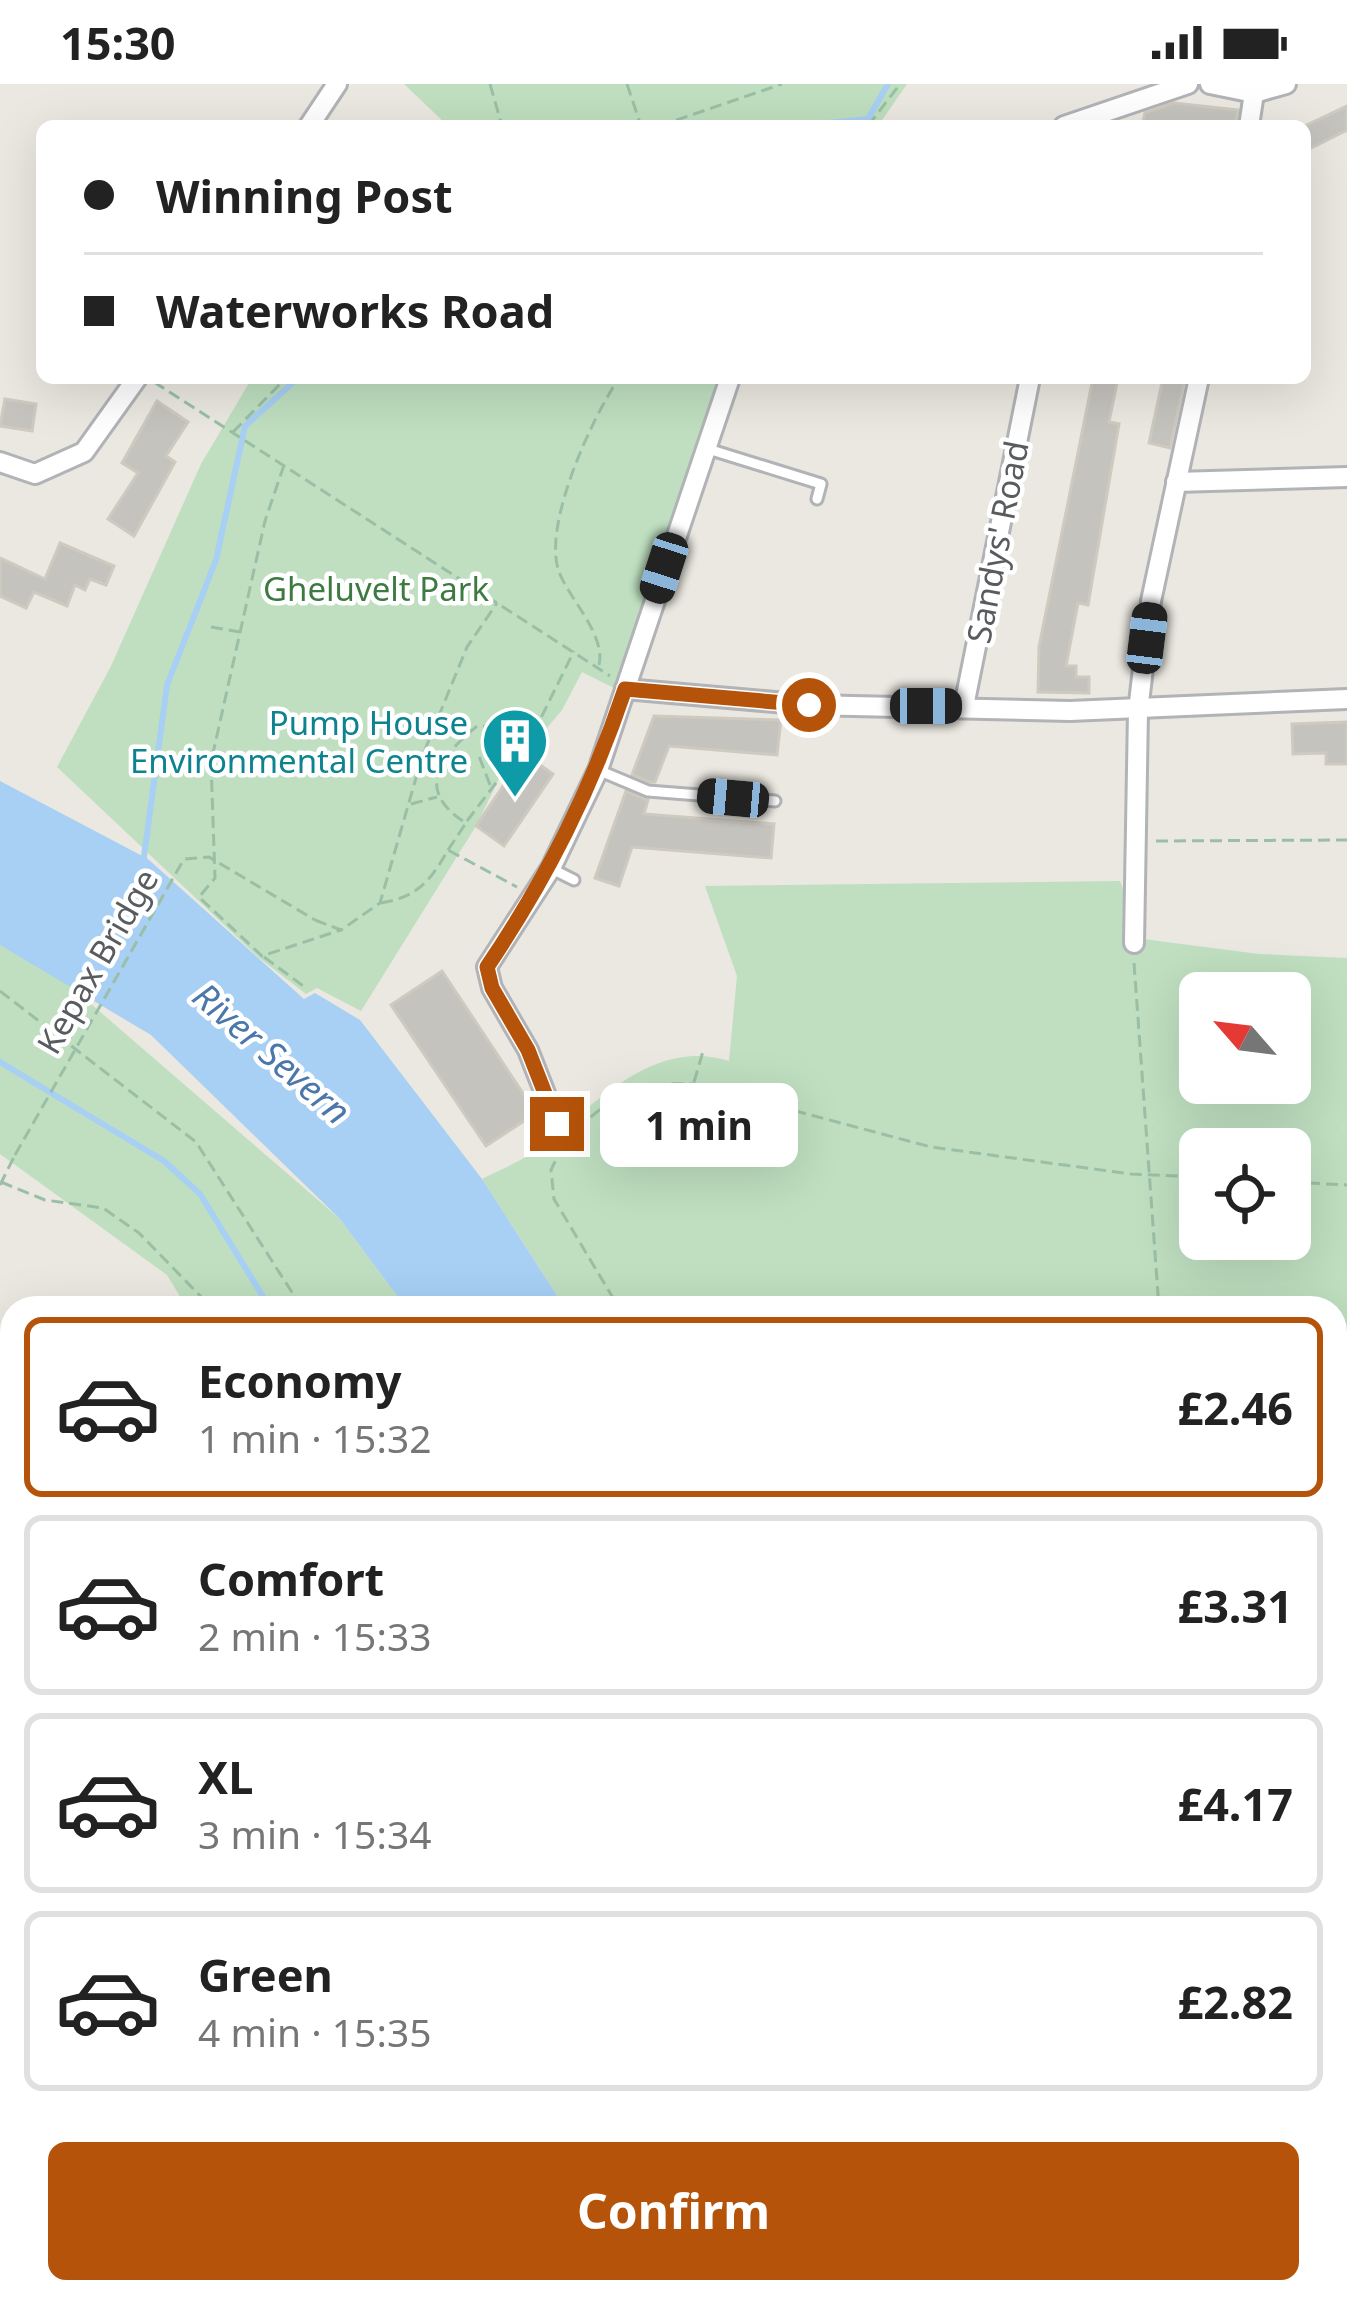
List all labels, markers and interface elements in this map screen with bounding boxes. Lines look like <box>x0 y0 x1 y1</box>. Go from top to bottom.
text: 15:30 <box>60 12 176 73</box>
text: Winning Post <box>156 165 453 226</box>
text: Waterworks Road <box>156 280 554 341</box>
street label: Sandys' Road <box>955 437 1039 647</box>
car <box>636 528 692 608</box>
park label: Gheluvelt Park <box>263 566 489 611</box>
car <box>1125 600 1169 676</box>
route start <box>782 678 836 732</box>
car <box>890 688 962 724</box>
place label: Pump House Environmental Centre <box>130 700 468 783</box>
building icon: Pump House Environmental Centre <box>480 706 550 800</box>
car <box>696 777 770 819</box>
street label: Kepax Bridge <box>26 860 168 1062</box>
water label: River Severn <box>183 971 361 1135</box>
north arrow <box>1179 972 1311 1104</box>
map controls <box>1179 972 1311 1260</box>
callout: 1 min <box>599 1082 797 1166</box>
route end <box>530 1097 584 1151</box>
text: 1 min <box>645 1098 753 1151</box>
button: locate <box>1179 1128 1311 1260</box>
text: Economy <box>198 1350 402 1411</box>
icon: car <box>54 1353 162 1461</box>
text: £2.46 <box>1177 1377 1293 1438</box>
text: 1 min · 15:32 <box>198 1411 432 1464</box>
text: Comfort <box>198 1548 384 1609</box>
icon: car <box>54 1551 162 1659</box>
text: £3.31 <box>1177 1575 1293 1636</box>
text: 2 min · 15:33 <box>198 1609 432 1662</box>
text: XL <box>198 1746 253 1807</box>
icon: car <box>54 1749 162 1857</box>
text: £4.17 <box>1177 1773 1293 1834</box>
text: 3 min · 15:34 <box>198 1807 432 1860</box>
text: Green <box>198 1944 333 2005</box>
icon: car <box>54 1947 162 2055</box>
text: £2.82 <box>1177 1971 1293 2032</box>
text: 4 min · 15:35 <box>198 2005 432 2058</box>
button: Confirm <box>48 2142 1299 2280</box>

